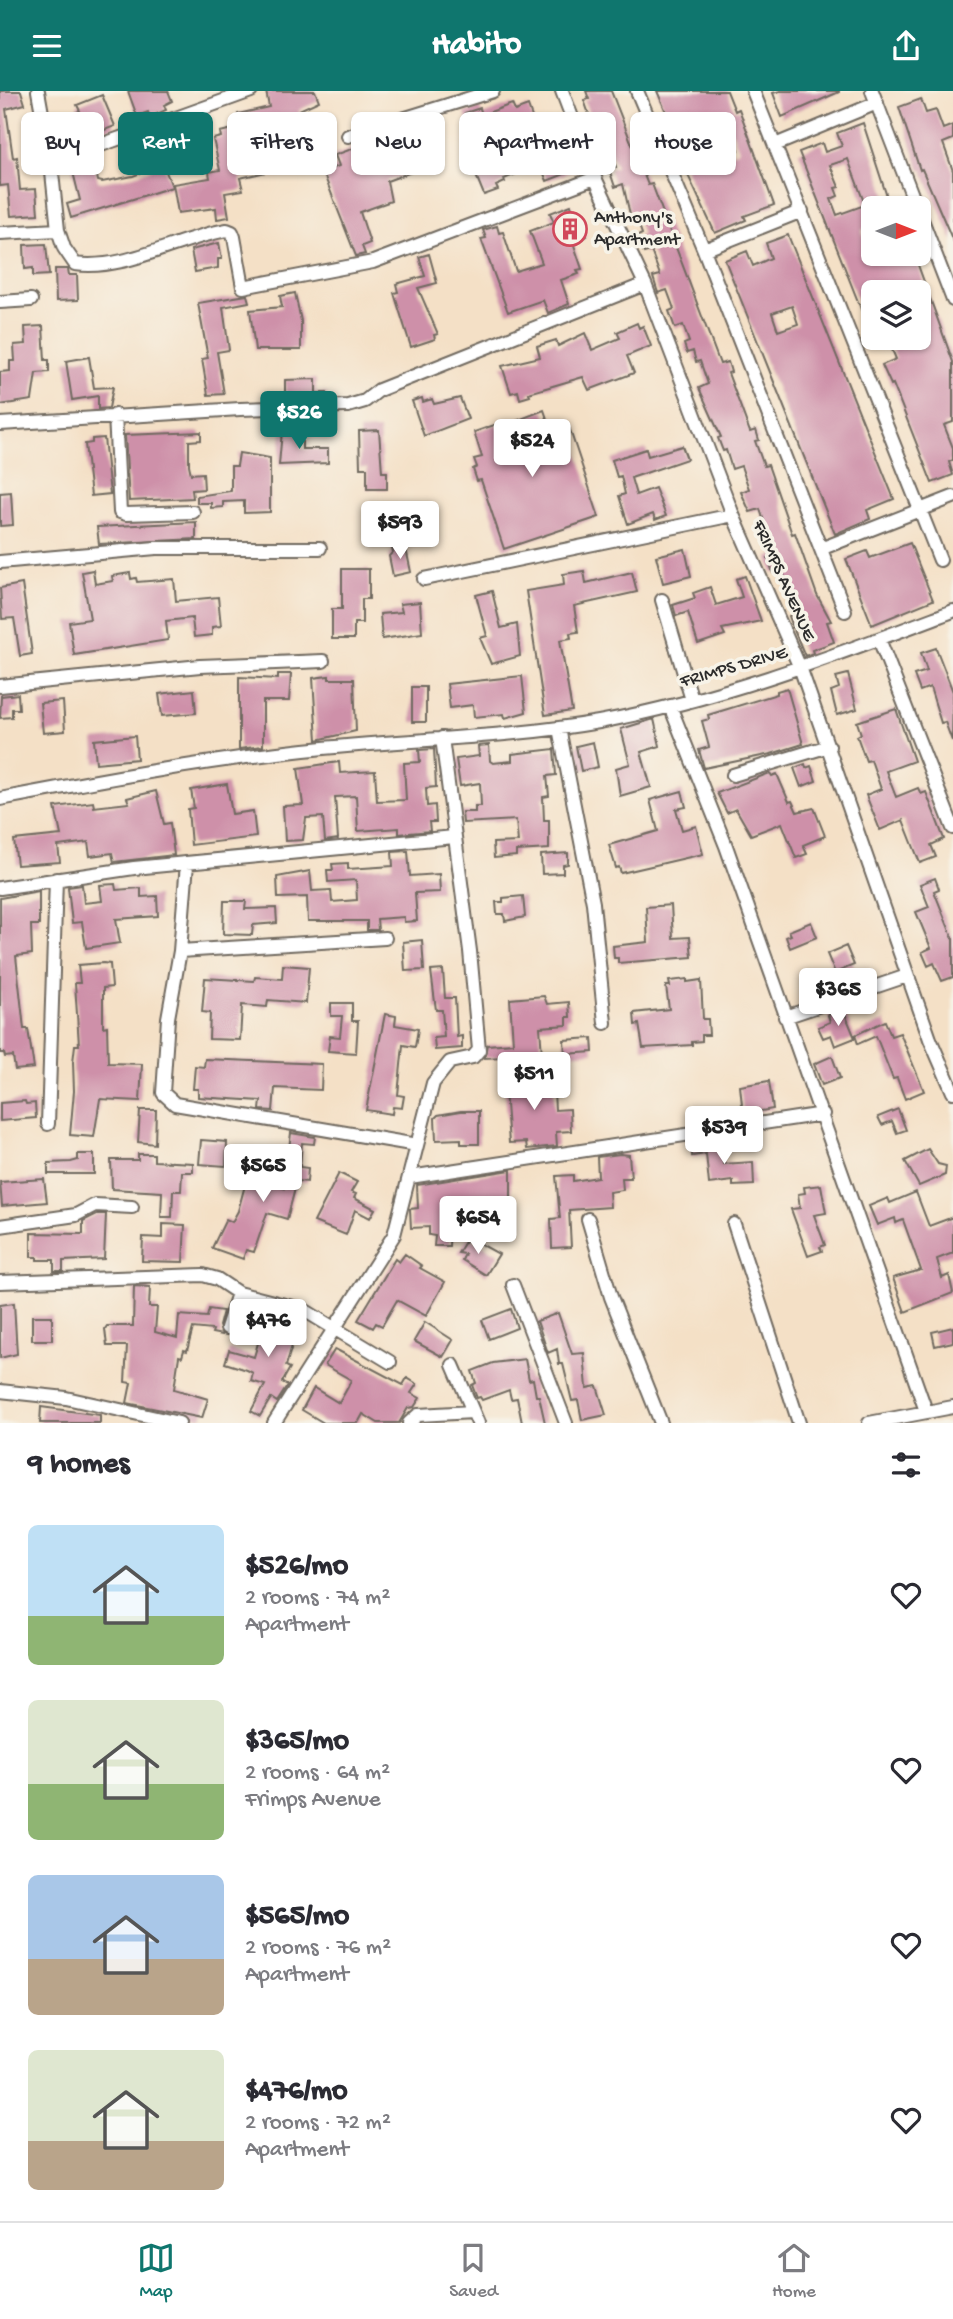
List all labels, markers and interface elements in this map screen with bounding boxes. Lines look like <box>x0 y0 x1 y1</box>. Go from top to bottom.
icon: menu <box>28 27 66 65</box>
text: Habito <box>432 27 521 65</box>
icon: share <box>887 27 925 65</box>
chip: Buy <box>21 112 104 175</box>
chip: Rent <box>118 112 213 175</box>
chip: Filters <box>227 112 337 175</box>
chip: New <box>351 112 445 175</box>
chip: Apartment <box>459 112 616 175</box>
chip: House <box>630 112 736 175</box>
north arrow <box>861 196 931 266</box>
map controls <box>861 196 931 350</box>
place label: Anthony's Apartment <box>594 207 682 252</box>
building icon: Anthony's Apartment <box>551 210 589 248</box>
button: layers <box>861 280 931 350</box>
pin: $526 <box>258 391 340 451</box>
text: $526 <box>276 400 322 427</box>
pin: $524 <box>491 419 573 479</box>
text: $524 <box>510 428 554 455</box>
pin: $593 <box>359 501 441 561</box>
text: $593 <box>377 510 423 537</box>
street label: FRIMPS AVENUE <box>746 516 820 646</box>
street label: FRIMPS DRIVE <box>677 641 791 695</box>
pin: $365 <box>797 969 879 1028</box>
text: $365 <box>815 977 861 1004</box>
pin: $511 <box>493 1053 575 1112</box>
text: $511 <box>513 1061 555 1088</box>
pin: $539 <box>683 1107 765 1166</box>
text: $539 <box>701 1115 747 1142</box>
pin: $565 <box>222 1145 304 1204</box>
text: $565 <box>240 1153 286 1180</box>
pin: $654 <box>437 1197 519 1256</box>
text: $654 <box>456 1205 500 1232</box>
pin: $476 <box>227 1299 309 1359</box>
text: $476 <box>246 1308 290 1335</box>
icon: filters <box>887 1446 925 1484</box>
text: 9 homes <box>28 1448 130 1483</box>
text: $526/mo <box>245 1550 348 1585</box>
icon: home <box>84 1553 168 1637</box>
icon: heart <box>887 1576 925 1614</box>
text: 2 rooms · 74 m² <box>245 1585 390 1612</box>
text: Apartment <box>245 1612 349 1639</box>
text: $365/mo <box>245 1725 349 1760</box>
icon: home <box>84 1728 168 1812</box>
icon: heart <box>887 1751 925 1789</box>
text: 2 rooms · 64 m² <box>245 1760 390 1787</box>
text: Frimps Avenue <box>245 1787 381 1814</box>
text: $565/mo <box>245 1900 349 1935</box>
icon: home <box>84 1903 168 1987</box>
icon: heart <box>887 1926 925 1964</box>
text: 2 rooms · 76 m² <box>245 1935 391 1962</box>
text: Apartment <box>245 1962 349 1989</box>
text: $476/mo <box>245 2075 348 2110</box>
icon: home <box>84 2078 168 2162</box>
icon: heart <box>887 2101 925 2139</box>
text: 2 rooms · 72 m² <box>245 2110 391 2137</box>
text: Apartment <box>245 2137 349 2164</box>
tab: Map <box>137 2239 175 2304</box>
tab: Saved <box>449 2239 498 2304</box>
tab: Home <box>772 2239 816 2304</box>

